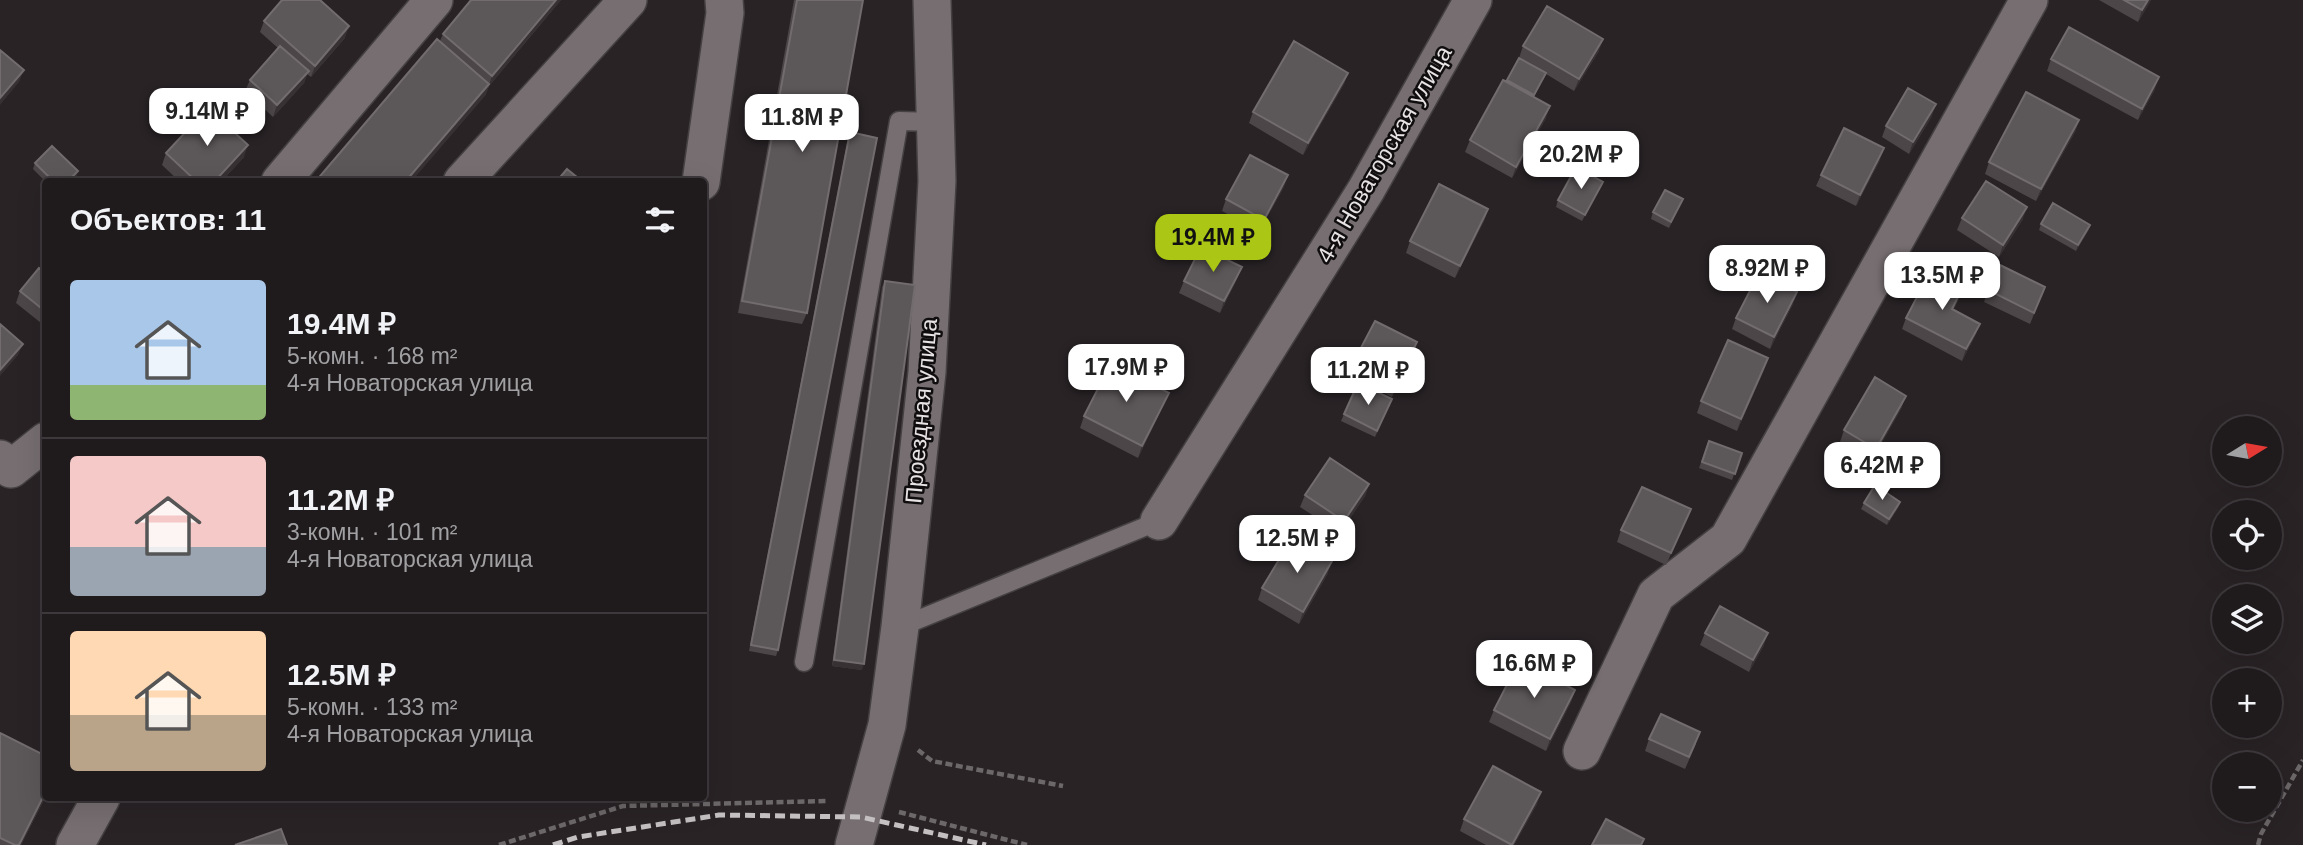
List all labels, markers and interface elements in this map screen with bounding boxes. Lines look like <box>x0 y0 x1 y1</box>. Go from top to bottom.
street label: 4-я Новаторская улица <box>1311 41 1457 267</box>
pin: 9.14M ₽ <box>142 88 272 148</box>
pin: 11.8M ₽ <box>737 94 867 154</box>
text: 9.14M ₽ <box>165 98 249 124</box>
text: 11.8M ₽ <box>761 104 843 130</box>
pin: 20.2M ₽ <box>1516 132 1646 191</box>
text: 20.2M ₽ <box>1539 141 1623 167</box>
icon: filters <box>641 201 679 239</box>
text: Объектов: 11 <box>70 203 266 236</box>
pin: 19.4M ₽ <box>1148 215 1278 274</box>
text: 19.4M ₽ <box>1171 224 1255 250</box>
pin: 8.92M ₽ <box>1702 246 1832 305</box>
pin: 13.5M ₽ <box>1877 252 2007 312</box>
text: 8.92M ₽ <box>1725 255 1809 281</box>
text: 13.5M ₽ <box>1900 262 1984 288</box>
text: 19.4M ₽ <box>287 307 396 340</box>
icon: home <box>126 308 210 392</box>
street label: Проездная улица <box>900 317 942 504</box>
text: 5-комн. · 168 m² <box>287 343 458 369</box>
pin: 17.9M ₽ <box>1061 344 1191 404</box>
pin: 11.2M ₽ <box>1303 348 1433 407</box>
text: 17.9M ₽ <box>1084 354 1168 380</box>
text: 11.2M ₽ <box>1327 357 1409 383</box>
text: 4-я Новаторская улица <box>287 370 533 396</box>
north arrow <box>2212 416 2282 486</box>
map controls <box>2212 416 2282 822</box>
pin: 6.42M ₽ <box>1817 442 1947 502</box>
text: 6.42M ₽ <box>1840 452 1924 478</box>
text: 11.2M ₽ <box>287 483 395 516</box>
icon: home <box>126 484 210 568</box>
button: locate <box>2212 500 2282 570</box>
pin: 12.5M ₽ <box>1232 516 1362 575</box>
text: 3-комн. · 101 m² <box>287 519 458 545</box>
text: 12.5M ₽ <box>1255 525 1339 551</box>
text: 4-я Новаторская улица <box>287 546 533 572</box>
button: layers <box>2212 584 2282 654</box>
pin: 16.6M ₽ <box>1469 640 1599 700</box>
text: 16.6M ₽ <box>1492 650 1576 676</box>
text: 12.5M ₽ <box>287 658 396 691</box>
icon: home <box>126 659 210 743</box>
button: + <box>2212 668 2282 738</box>
text: 5-комн. · 133 m² <box>287 694 458 720</box>
text: 4-я Новаторская улица <box>287 721 533 747</box>
button: − <box>2212 752 2282 822</box>

